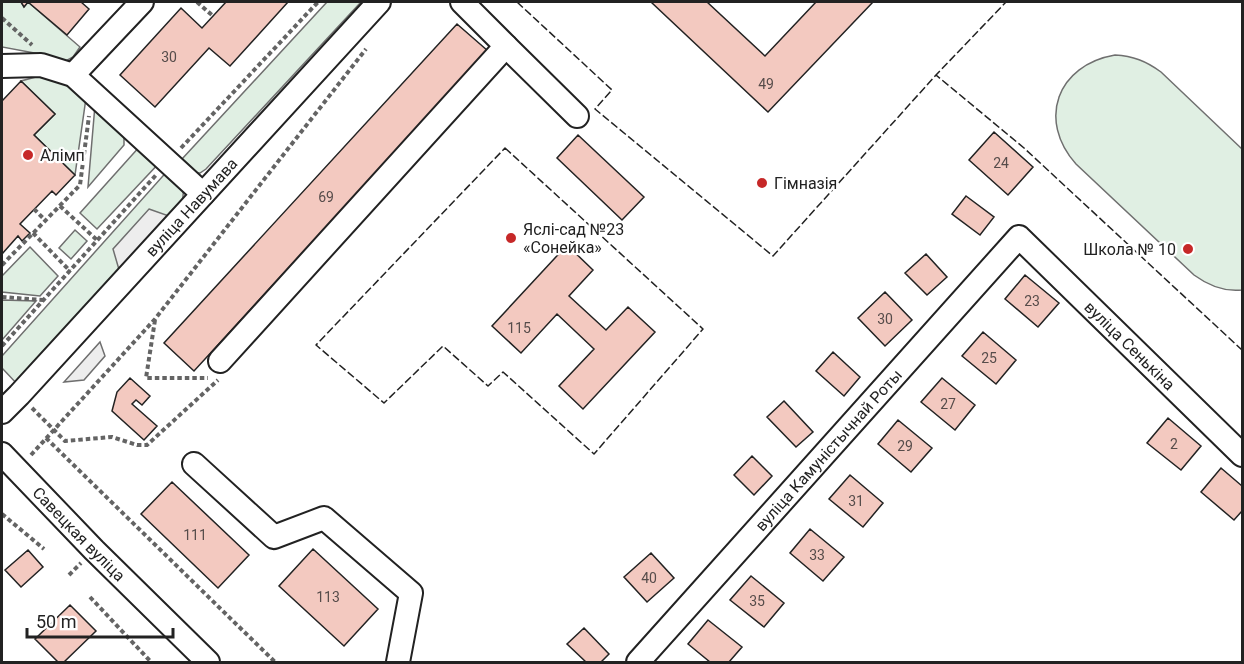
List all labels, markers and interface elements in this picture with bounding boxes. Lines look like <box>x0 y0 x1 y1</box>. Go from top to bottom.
house number: 30 <box>161 49 177 65</box>
house number: 49 <box>758 76 774 92</box>
place label: Алімп <box>40 146 85 165</box>
marker: Алімп <box>21 148 35 162</box>
street label: вуліца Навумава <box>141 154 241 260</box>
house number: 24 <box>993 155 1009 171</box>
place label: Гімназія <box>774 174 837 193</box>
marker: Гімназія <box>755 176 769 190</box>
house number: 69 <box>318 189 334 205</box>
place label: Яслі-сад №23 «Сонейка» <box>523 220 624 257</box>
marker: Яслі-сад №23 «Сонейка» <box>504 231 518 245</box>
place label: Школа № 10 <box>1083 240 1176 259</box>
marker: Школа № 10 <box>1181 242 1195 256</box>
house number: 23 <box>1024 293 1040 309</box>
street label: вуліца Сенькіна <box>1081 297 1179 394</box>
house number: 30 <box>877 311 893 327</box>
house number: 115 <box>507 320 531 336</box>
house number: 25 <box>981 350 997 366</box>
street label: вуліца Камуністычнай Роты <box>751 365 906 535</box>
house number: 27 <box>940 396 956 412</box>
house number: 2 <box>1170 436 1178 452</box>
house number: 29 <box>897 438 913 454</box>
street label: Савецкая вуліца <box>29 483 129 585</box>
house number: 31 <box>848 493 864 509</box>
house number: 111 <box>183 527 207 543</box>
house number: 33 <box>809 547 825 563</box>
house number: 40 <box>641 570 657 586</box>
house number: 113 <box>316 589 340 605</box>
house number: 35 <box>749 593 765 609</box>
scale bar <box>27 601 172 639</box>
text: 50 m <box>36 611 76 632</box>

